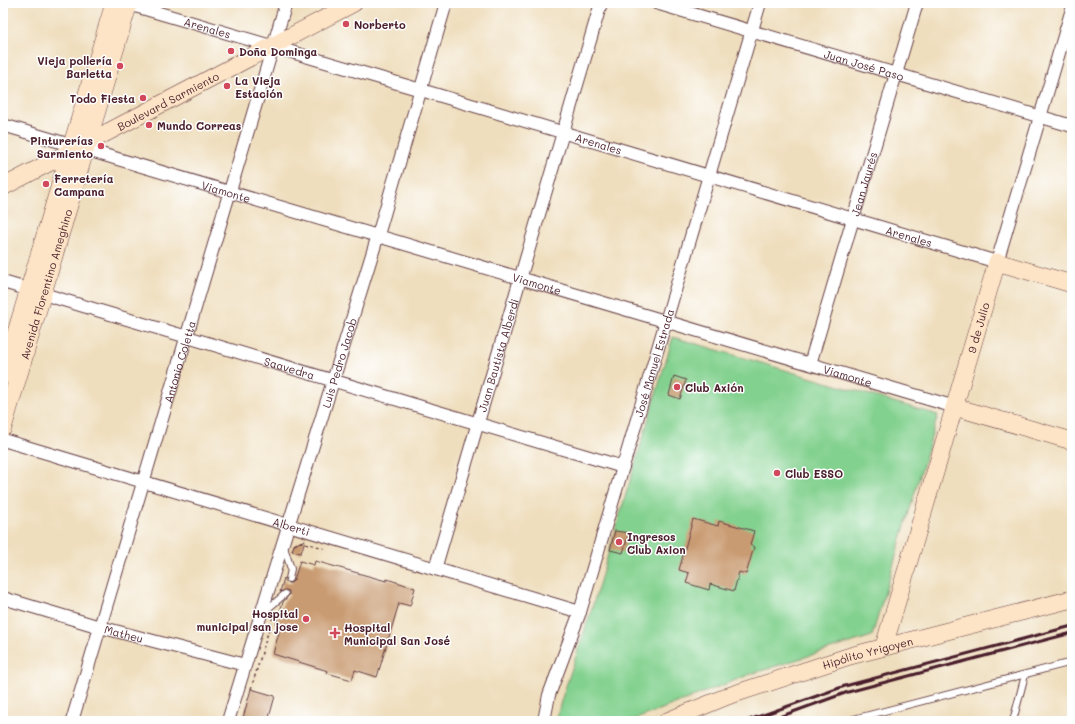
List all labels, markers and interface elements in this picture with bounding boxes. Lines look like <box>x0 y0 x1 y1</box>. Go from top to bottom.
street label: Arenales <box>182 13 233 41</box>
place label: Norberto <box>354 17 406 32</box>
marker: Norberto <box>341 19 351 29</box>
place label: Doña Dominga <box>239 44 317 59</box>
marker: Doña Dominga <box>226 46 236 56</box>
street label: Juan José Paso <box>822 46 906 84</box>
place label: Vieja pollería Barletta <box>37 53 112 81</box>
marker: Vieja pollería Barletta <box>115 61 125 71</box>
street label: Boulevard Sarmiento <box>114 68 222 133</box>
place label: La Vieja Estación <box>235 73 283 101</box>
marker: La Vieja Estación <box>222 81 232 91</box>
place label: Todo Fiesta <box>70 91 135 106</box>
marker: Todo Fiesta <box>138 93 148 103</box>
place label: Mundo Correas <box>157 118 242 133</box>
marker: Mundo Correas <box>144 120 154 130</box>
street label: Arenales <box>574 129 624 157</box>
place label: Pinturerías Sarmiento <box>30 133 93 161</box>
marker: Pinturerías Sarmiento <box>96 141 106 151</box>
street label: Jean Jaurés <box>847 150 880 218</box>
place label: Ferretería Campana <box>54 171 114 199</box>
street label: Viamonte <box>200 177 253 206</box>
marker: Ferretería Campana <box>41 179 51 189</box>
street label: Avenida Florentino Ameghino <box>16 207 75 361</box>
street label: Arenales <box>884 222 934 250</box>
street label: Viamonte <box>511 269 564 298</box>
street label: Juan Bautista Alberdi <box>474 297 521 413</box>
street label: 9 de Julio <box>963 300 992 355</box>
street label: José Manuel Estrada <box>631 307 677 419</box>
street label: Luis Pedro Jacob <box>318 316 359 409</box>
street label: Antonio Coletta <box>160 319 199 405</box>
street label: Saavedra <box>262 353 317 382</box>
street label: Viamonte <box>821 361 874 390</box>
place label: Club Axión <box>685 380 744 395</box>
marker: Club Axión <box>672 382 682 392</box>
place label: Club ESSO <box>785 466 843 481</box>
marker: Club ESSO <box>772 468 782 478</box>
street label: Alberti <box>271 513 312 539</box>
place label: Ingresos Club Axion <box>627 529 686 557</box>
marker: Ingresos Club Axion <box>614 537 624 547</box>
place label: Hospital municipal san jose <box>197 606 298 634</box>
marker: Hospital municipal san jose <box>301 614 311 624</box>
place label: Hospital Municipal San José <box>344 620 451 648</box>
street label: Matheu <box>103 621 145 646</box>
marker: Hospital Municipal San José <box>329 627 341 639</box>
street label: Hipólito Yrigoyen <box>820 633 914 672</box>

